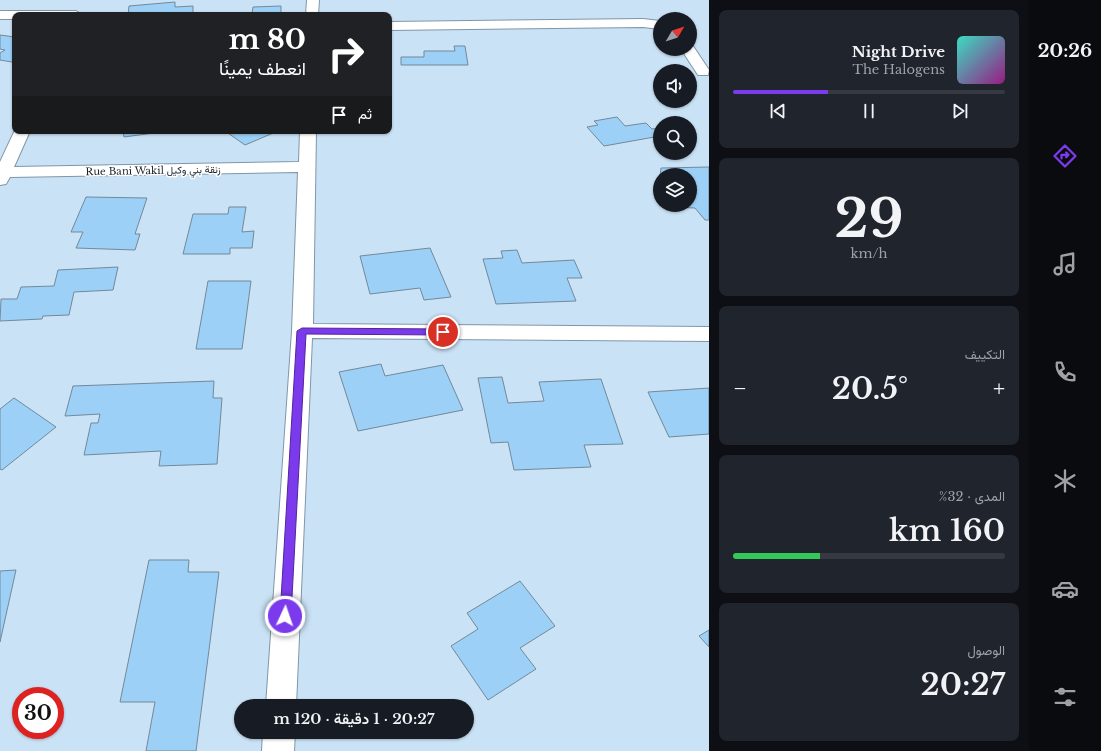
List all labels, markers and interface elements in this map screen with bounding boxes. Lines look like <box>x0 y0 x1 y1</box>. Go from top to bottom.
north arrow <box>653 12 697 56</box>
map controls <box>653 12 697 212</box>
text: 80 m <box>229 22 306 57</box>
icon: right <box>320 28 372 80</box>
text: 20:26 <box>1038 40 1092 62</box>
text: Night Drive <box>852 42 945 61</box>
text: انعطف يمينًا <box>219 58 306 80</box>
text: The Halogens <box>852 61 945 78</box>
button: sound <box>653 64 697 108</box>
icon: previous <box>767 100 789 122</box>
icon: pause <box>858 100 880 122</box>
icon: next <box>949 100 971 122</box>
icon: arrive <box>328 104 350 126</box>
text: ثم <box>358 104 372 123</box>
button: search <box>653 116 697 160</box>
icon: directions <box>1051 142 1079 170</box>
street label: Rue Bani Wakil زنقة بني وكيل <box>85 163 221 180</box>
button: layers <box>653 168 697 212</box>
text: 29 <box>835 187 903 251</box>
text: km/h <box>851 245 887 262</box>
icon: music <box>1051 250 1079 278</box>
pin <box>426 315 460 349</box>
icon: arrive <box>432 321 454 343</box>
text: التكييف <box>965 346 1005 363</box>
icon: phone <box>1051 358 1079 386</box>
text: 20.5° <box>832 370 908 407</box>
text: − <box>733 375 747 402</box>
text: + <box>993 375 1005 402</box>
icon: climate <box>1051 467 1079 495</box>
text: المدى · 32% <box>939 488 1005 505</box>
text: 160 km <box>889 512 1005 549</box>
icon: car <box>1051 575 1079 603</box>
position arrow <box>264 595 306 637</box>
text: الوصول <box>967 642 1005 659</box>
text: 20:27 <box>920 666 1005 703</box>
icon: filters <box>1051 683 1079 711</box>
speed limit sign: 30 <box>12 687 64 739</box>
text: 20:27 · 1 دقيقة · 120 m <box>274 709 434 728</box>

